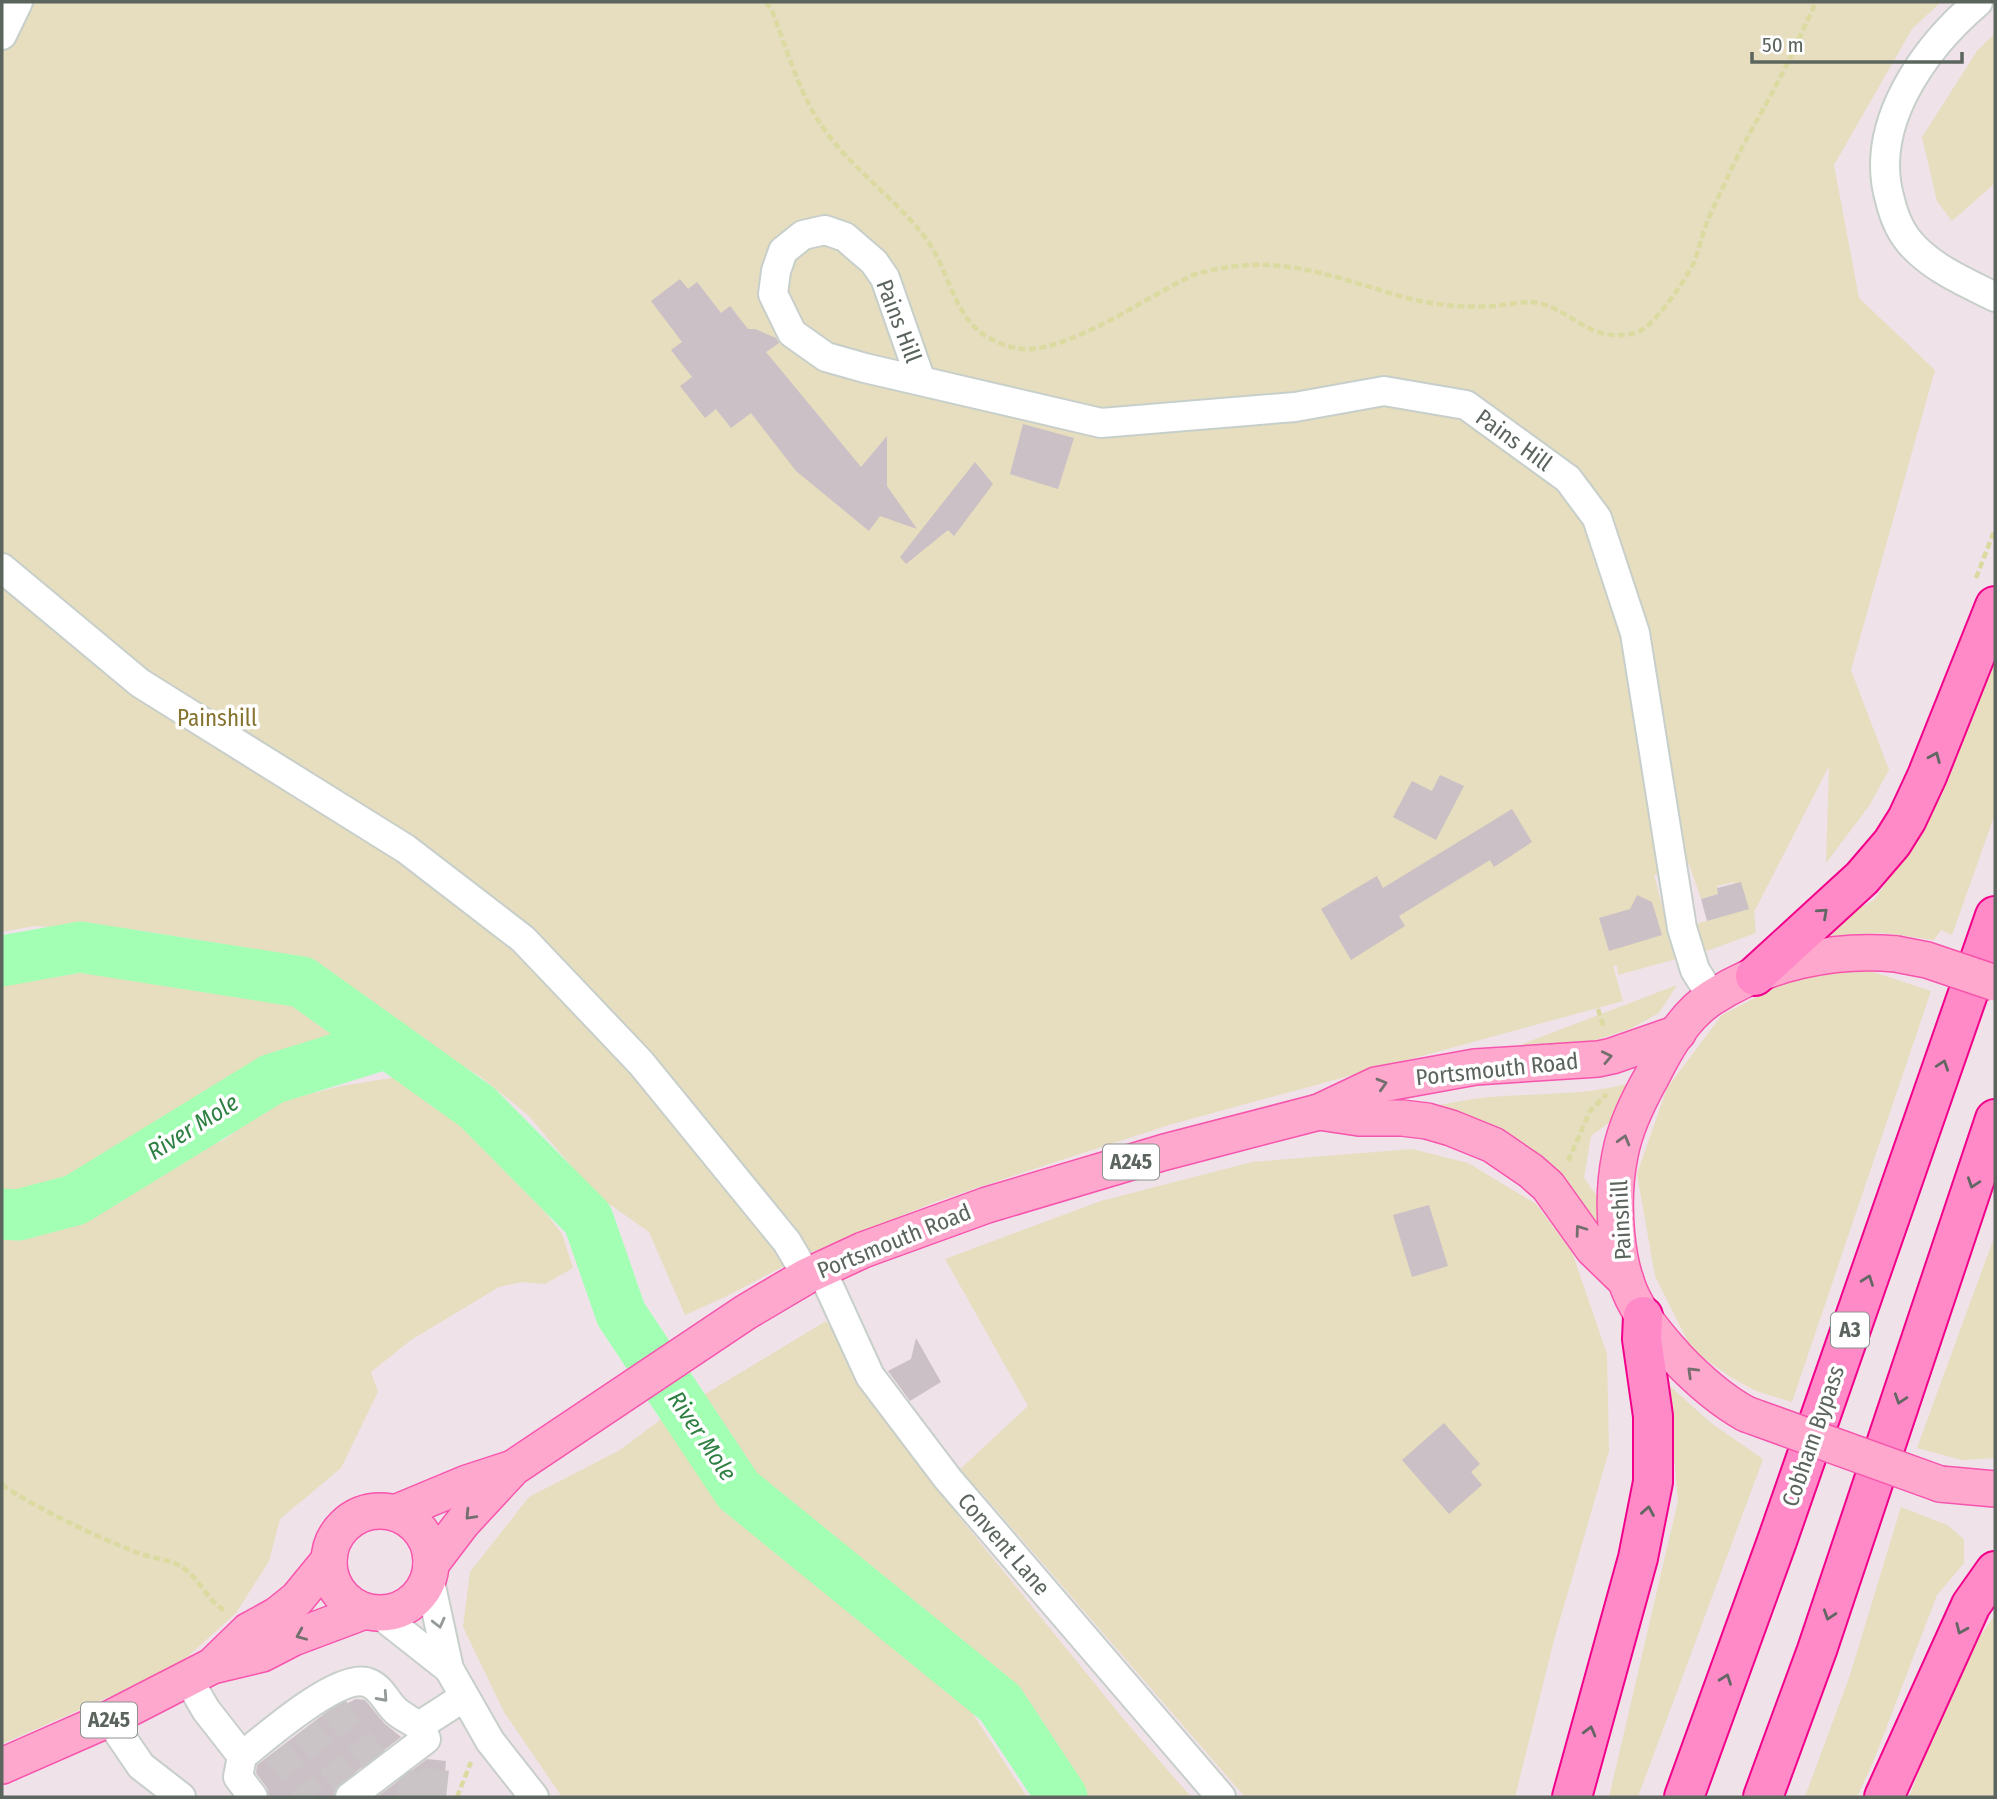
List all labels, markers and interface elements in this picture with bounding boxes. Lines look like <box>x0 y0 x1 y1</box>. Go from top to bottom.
scale bar <box>1752 21 1962 65</box>
text: 50 m <box>1762 32 1804 58</box>
street label: Pains Hill <box>870 275 928 367</box>
street label: Pains Hill <box>1471 403 1557 477</box>
park label: Painshill <box>177 704 257 732</box>
one-way arrow <box>1927 752 1941 764</box>
one-way arrow <box>1815 909 1828 921</box>
street label: Portsmouth Road <box>1414 1047 1580 1091</box>
one-way arrow <box>1601 1050 1613 1065</box>
one-way arrow <box>1935 1060 1949 1072</box>
one-way arrow <box>1375 1078 1387 1093</box>
water label: River Mole <box>142 1088 244 1166</box>
one-way arrow <box>1616 1135 1631 1147</box>
road number: A245 <box>1103 1144 1159 1180</box>
one-way arrow <box>1967 1177 1981 1189</box>
street label: Painshill <box>1605 1179 1637 1261</box>
street label: Portsmouth Road <box>813 1197 975 1285</box>
one-way arrow <box>1575 1225 1588 1238</box>
one-way arrow <box>1860 1274 1874 1286</box>
road number: A3 <box>1831 1312 1869 1348</box>
street label: Cobham Bypass <box>1776 1362 1850 1510</box>
one-way arrow <box>1687 1368 1700 1381</box>
water label: River Mole <box>662 1386 742 1486</box>
one-way arrow <box>1894 1392 1908 1404</box>
street label: Convent Lane <box>952 1487 1056 1601</box>
one-way arrow <box>1640 1505 1655 1517</box>
one-way arrow <box>466 1507 479 1520</box>
one-way arrow <box>1823 1608 1837 1620</box>
one-way arrow <box>431 1617 445 1629</box>
one-way arrow <box>1955 1622 1969 1634</box>
one-way arrow <box>296 1626 308 1640</box>
one-way arrow <box>1718 1674 1732 1686</box>
one-way arrow <box>375 1689 387 1702</box>
road number: A245 <box>81 1702 137 1738</box>
one-way arrow <box>1582 1726 1596 1738</box>

